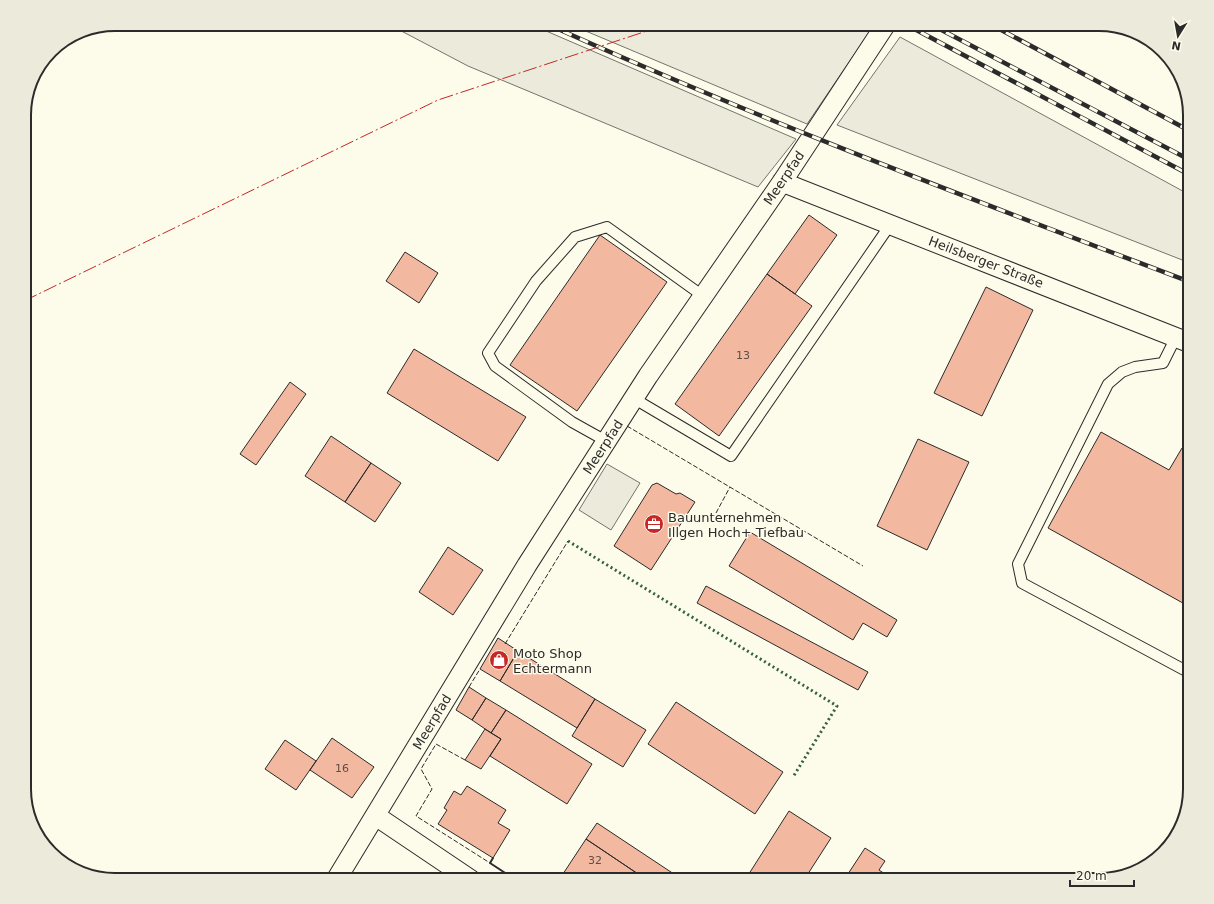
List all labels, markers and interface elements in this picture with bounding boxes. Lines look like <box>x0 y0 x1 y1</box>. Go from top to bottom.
north arrow <box>1158 16 1198 56</box>
text: N <box>1170 38 1182 53</box>
street label: Meerpfad <box>761 148 807 208</box>
street label: Heilsberger Straße <box>926 233 1046 291</box>
house number: 13 <box>736 349 750 362</box>
street label: Meerpfad <box>580 417 626 477</box>
place label: Bauunternehmen Illgen Hoch+ Tiefbau <box>668 510 804 540</box>
office icon: Bauunternehmen Illgen Hoch+ Tiefbau <box>643 513 665 535</box>
place label: Moto Shop Echtermann <box>513 646 592 676</box>
shop icon: Moto Shop Echtermann <box>488 649 510 671</box>
street label: Meerpfad <box>410 692 454 752</box>
house number: 16 <box>335 762 349 775</box>
house number: 32 <box>588 854 602 867</box>
scale bar <box>1070 862 1134 888</box>
text: 20 m <box>1076 869 1107 883</box>

